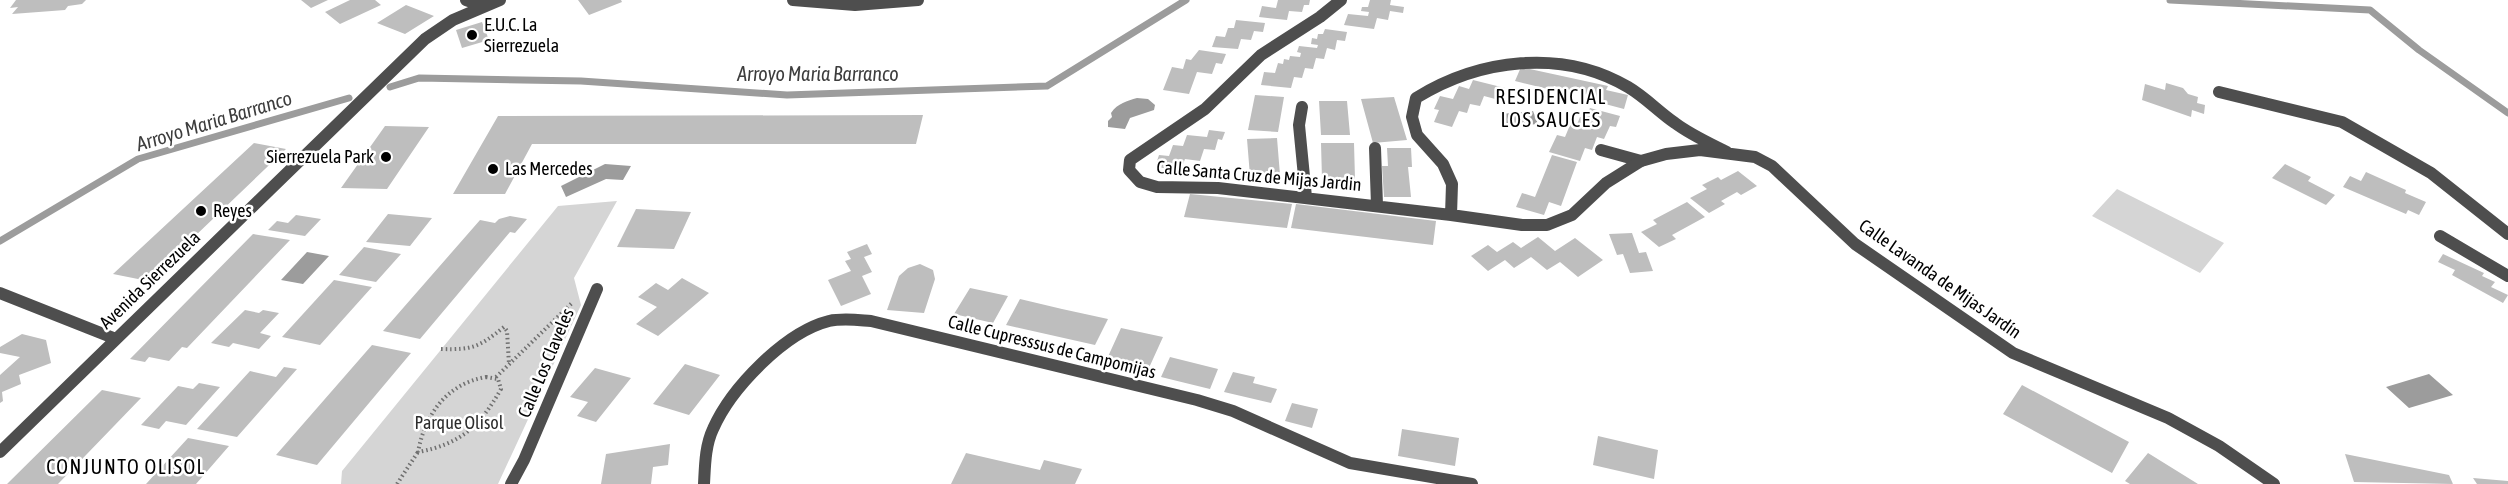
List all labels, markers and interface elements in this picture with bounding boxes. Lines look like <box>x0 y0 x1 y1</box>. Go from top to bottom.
place label: E.U.C. La Sierrezuela <box>484 14 559 56</box>
marker: E.U.C. La Sierrezuela <box>465 28 479 42</box>
water label: Arroyo Maria Barranco <box>736 62 899 85</box>
district label: RESIDENCIAL LOS SAUCES <box>1495 85 1607 131</box>
water label: Arroyo Maria Barranco <box>132 86 294 155</box>
place label: Sierrezuela Park <box>266 146 374 167</box>
marker: Sierrezuela Park <box>379 150 393 164</box>
street label: Calle Santa Cruz de Mijas Jardin <box>1156 156 1362 195</box>
place label: Las Mercedes <box>505 158 593 179</box>
marker: Las Mercedes <box>486 162 500 176</box>
place label: Reyes <box>213 200 252 221</box>
marker: Reyes <box>194 204 208 218</box>
street label: Calle Lavanda de Mijas Jardín <box>1855 215 2025 343</box>
street label: Avenida Sierrezuela <box>95 226 204 333</box>
street label: Calle Los Claveles <box>513 305 578 421</box>
street label: Calle Cupresssus de Campomijas <box>946 311 1158 383</box>
park label: Parque Olisol <box>414 412 504 433</box>
district label: CONJUNTO OLISOL <box>46 455 206 478</box>

